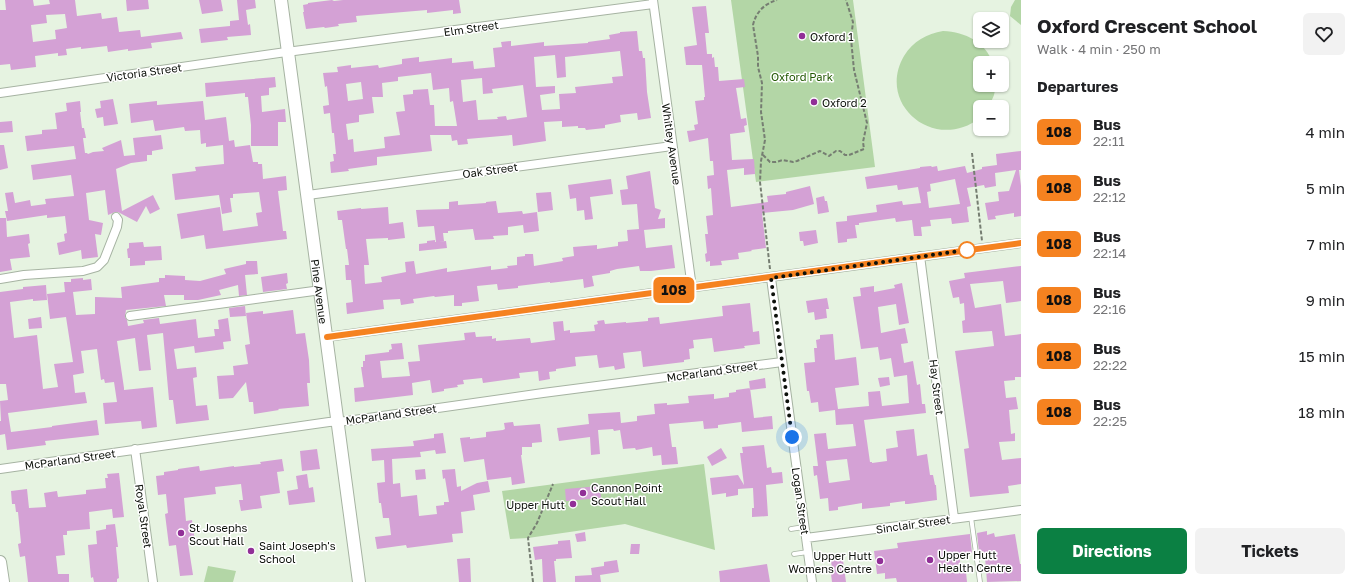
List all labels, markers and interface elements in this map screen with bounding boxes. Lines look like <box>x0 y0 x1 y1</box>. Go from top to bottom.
map controls <box>973 12 1009 136</box>
button: layers <box>973 12 1009 48</box>
button: heart <box>1303 13 1345 55</box>
text: Oxford Crescent School <box>1037 14 1257 37</box>
street label: Elm Street <box>443 18 499 38</box>
place label: Oxford 1 <box>810 30 854 43</box>
marker: Oxford 1 <box>797 31 807 41</box>
text: Walk · 4 min · 250 m <box>1037 41 1161 57</box>
button: + <box>973 56 1009 92</box>
street label: Victoria Street <box>105 60 183 84</box>
park label: Oxford Park <box>771 70 833 83</box>
text: Departures <box>1037 77 1118 95</box>
place label: Oxford 2 <box>822 96 867 109</box>
marker: Oxford 2 <box>809 97 819 107</box>
button: − <box>973 100 1009 136</box>
street label: Whitley Avenue <box>660 103 684 185</box>
text: Bus <box>1093 115 1121 133</box>
text: 108 <box>1046 123 1072 140</box>
text: 4 min <box>1306 123 1345 141</box>
text: 22:11 <box>1093 133 1125 149</box>
street label: Oak Street <box>461 160 519 180</box>
text: Bus <box>1093 171 1121 189</box>
text: 108 <box>1046 179 1072 196</box>
text: 5 min <box>1306 179 1345 197</box>
text: 22:12 <box>1093 189 1126 205</box>
text: Bus <box>1093 227 1121 245</box>
text: 108 <box>1046 235 1072 252</box>
text: 7 min <box>1307 235 1345 253</box>
unlabelled marker <box>958 241 976 259</box>
text: 22:14 <box>1093 245 1126 261</box>
street label: Pine Avenue <box>309 258 331 324</box>
line badge: 108 <box>651 277 697 303</box>
text: 108 <box>661 281 687 298</box>
text: Bus <box>1093 283 1121 301</box>
text: 108 <box>1046 291 1072 308</box>
text: 9 min <box>1306 291 1345 309</box>
text: 22:16 <box>1093 301 1126 317</box>
text: Bus <box>1093 339 1121 357</box>
text: 108 <box>1046 347 1072 364</box>
text: 15 min <box>1299 347 1345 365</box>
text: 22:22 <box>1093 357 1127 373</box>
street label: McParland Street <box>666 358 758 384</box>
street label: Hay Street <box>927 359 947 415</box>
text: Bus <box>1093 395 1121 413</box>
street label: McParland Street <box>345 401 437 427</box>
text: 108 <box>1046 403 1072 420</box>
text: 18 min <box>1298 403 1345 421</box>
text: 22:25 <box>1093 413 1127 429</box>
your location <box>782 427 802 447</box>
street label: McParland Street <box>24 446 116 472</box>
street label: Logan Street <box>790 467 812 535</box>
place label: Cannon Point Scout Hall <box>591 481 662 507</box>
street label: Royal Street <box>133 483 155 549</box>
marker: Cannon Point Scout Hall <box>578 488 588 498</box>
place label: Upper Hutt <box>506 498 565 511</box>
marker: Upper Hutt <box>568 499 578 509</box>
street label: Sinclair Street <box>875 512 951 536</box>
place label: St Josephs Scout Hall <box>189 521 247 547</box>
marker: St Josephs Scout Hall <box>176 528 186 538</box>
button: Directions <box>1037 528 1187 574</box>
button: Tickets <box>1195 528 1345 574</box>
place label: Saint Joseph's School <box>259 539 336 565</box>
marker: Saint Joseph's School <box>246 546 256 556</box>
place label: Upper Hutt Health Centre <box>938 548 1012 574</box>
place label: Upper Hutt Womens Centre <box>788 549 872 575</box>
marker: Upper Hutt Health Centre <box>925 555 935 565</box>
marker: Upper Hutt Womens Centre <box>875 556 885 566</box>

